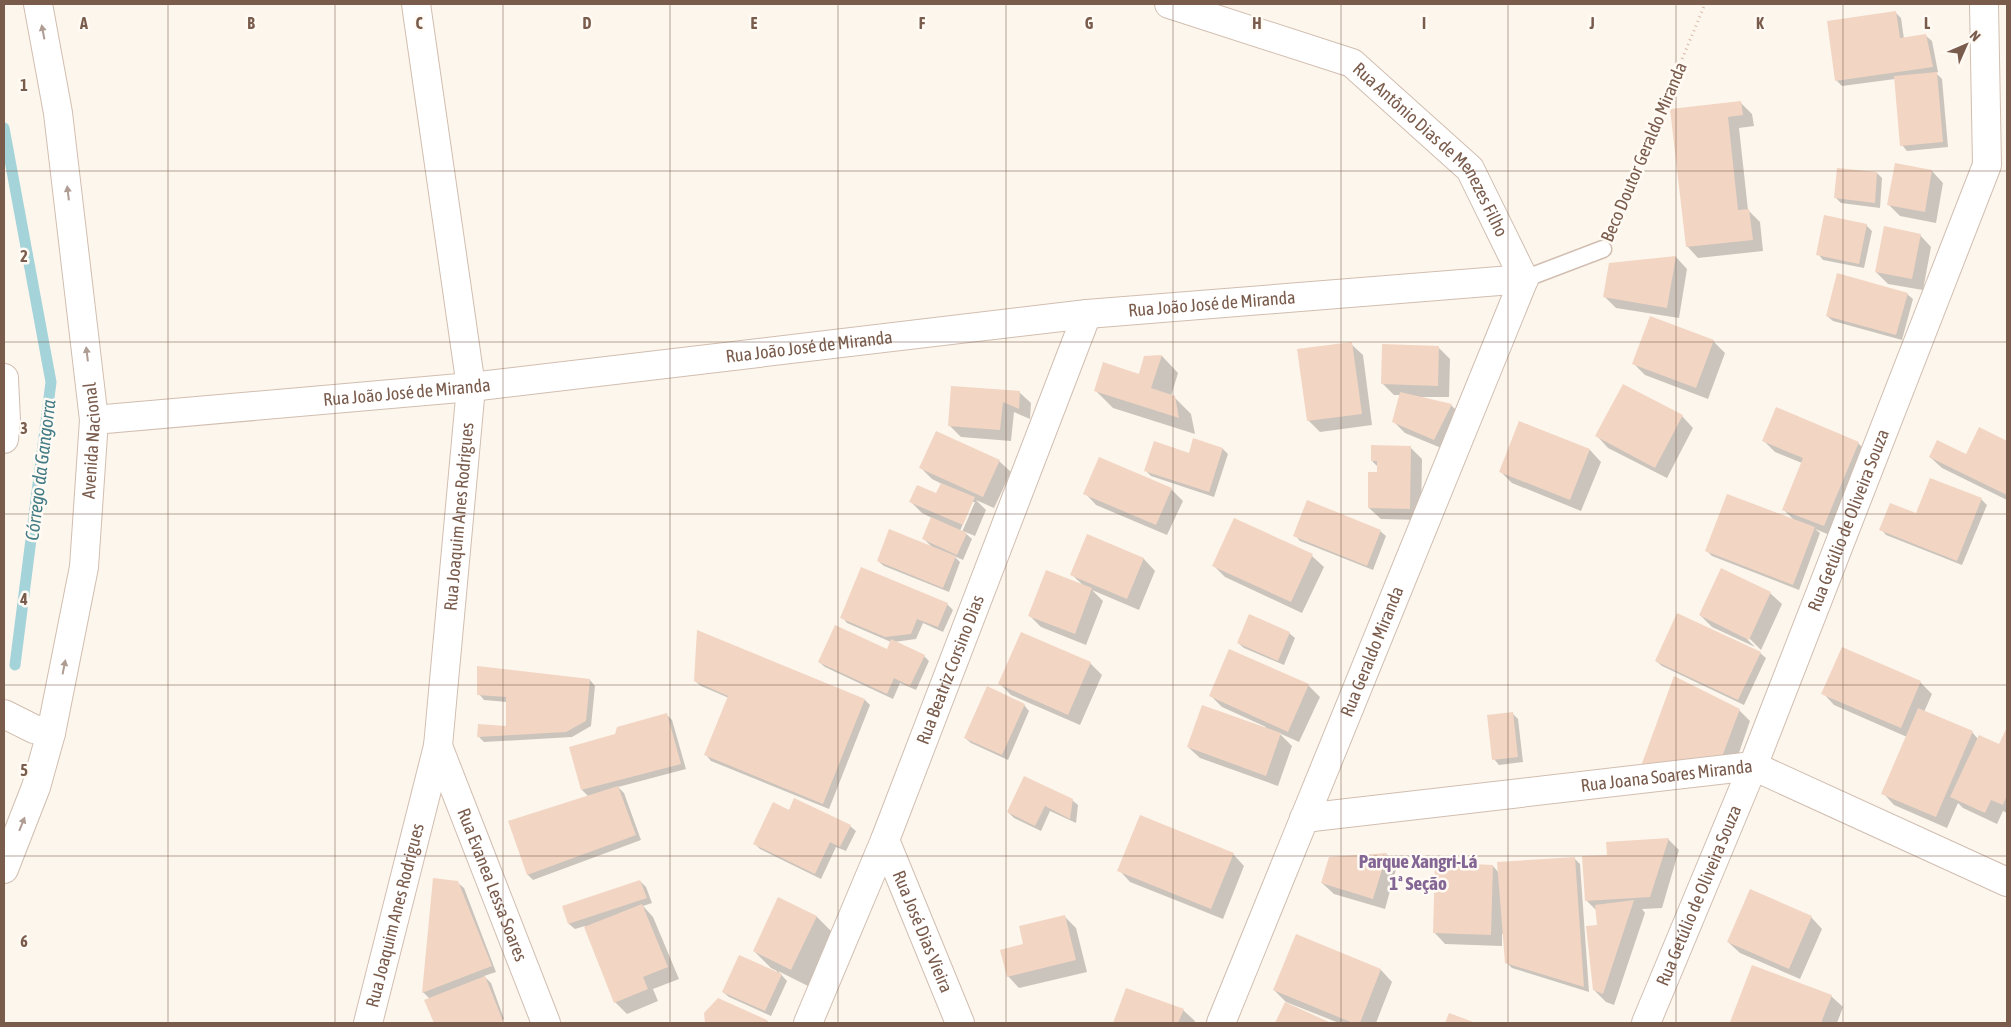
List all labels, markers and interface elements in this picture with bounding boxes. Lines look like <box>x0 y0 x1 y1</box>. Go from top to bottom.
text: A <box>79 14 88 32</box>
text: B <box>247 14 255 32</box>
text: C <box>415 14 423 32</box>
text: D <box>583 14 592 32</box>
text: E <box>751 14 758 32</box>
text: F <box>919 14 926 32</box>
text: G <box>1085 14 1094 32</box>
text: H <box>1252 14 1262 32</box>
text: I <box>1422 14 1426 32</box>
text: J <box>1588 14 1595 32</box>
text: K <box>1756 14 1764 32</box>
text: L <box>1924 14 1931 32</box>
north arrow <box>1941 20 1991 70</box>
one-way arrow <box>39 24 47 40</box>
text: N <box>1967 27 1984 44</box>
street label: Rua Antônio Dias de Menezes Filho <box>1349 58 1513 240</box>
street label: Beco Doutor Geraldo Miranda <box>1596 59 1691 245</box>
text: 1 <box>20 76 28 94</box>
one-way arrow <box>64 184 72 200</box>
text: 2 <box>20 247 28 265</box>
street label: Rua João José de Miranda <box>1127 286 1296 321</box>
street label: Rua João José de Miranda <box>725 326 894 367</box>
one-way arrow <box>82 346 90 362</box>
street label: Rua João José de Miranda <box>322 374 491 410</box>
street label: Avenida Nacional <box>78 381 104 500</box>
water label: Córrego da Gangorra <box>20 398 60 542</box>
text: 3 <box>20 419 28 437</box>
street label: Rua Joaquim Anes Rodrigues <box>439 422 478 612</box>
street label: Rua Getúlio de Oliveira Souza <box>1803 426 1893 614</box>
street label: Rua Geraldo Miranda <box>1336 583 1408 720</box>
text: 4 <box>19 590 28 608</box>
street label: Rua Beatriz Corsino Dias <box>912 592 988 747</box>
one-way arrow <box>60 659 68 675</box>
street label: Rua Joana Soares Miranda <box>1580 755 1753 796</box>
text: 5 <box>20 761 28 779</box>
street label: Rua Getúlio de Oliveira Souza <box>1652 802 1745 989</box>
street label: Rua Evanea Lessa Soares <box>453 805 532 964</box>
one-way arrow <box>19 816 26 831</box>
street label: Rua Joaquim Anes Rodrigues <box>361 821 428 1009</box>
district label: Parque Xangri-Lá 1ª Seção <box>1359 850 1477 894</box>
street label: Rua José Dias Vieira <box>889 867 957 995</box>
text: 6 <box>20 932 28 950</box>

